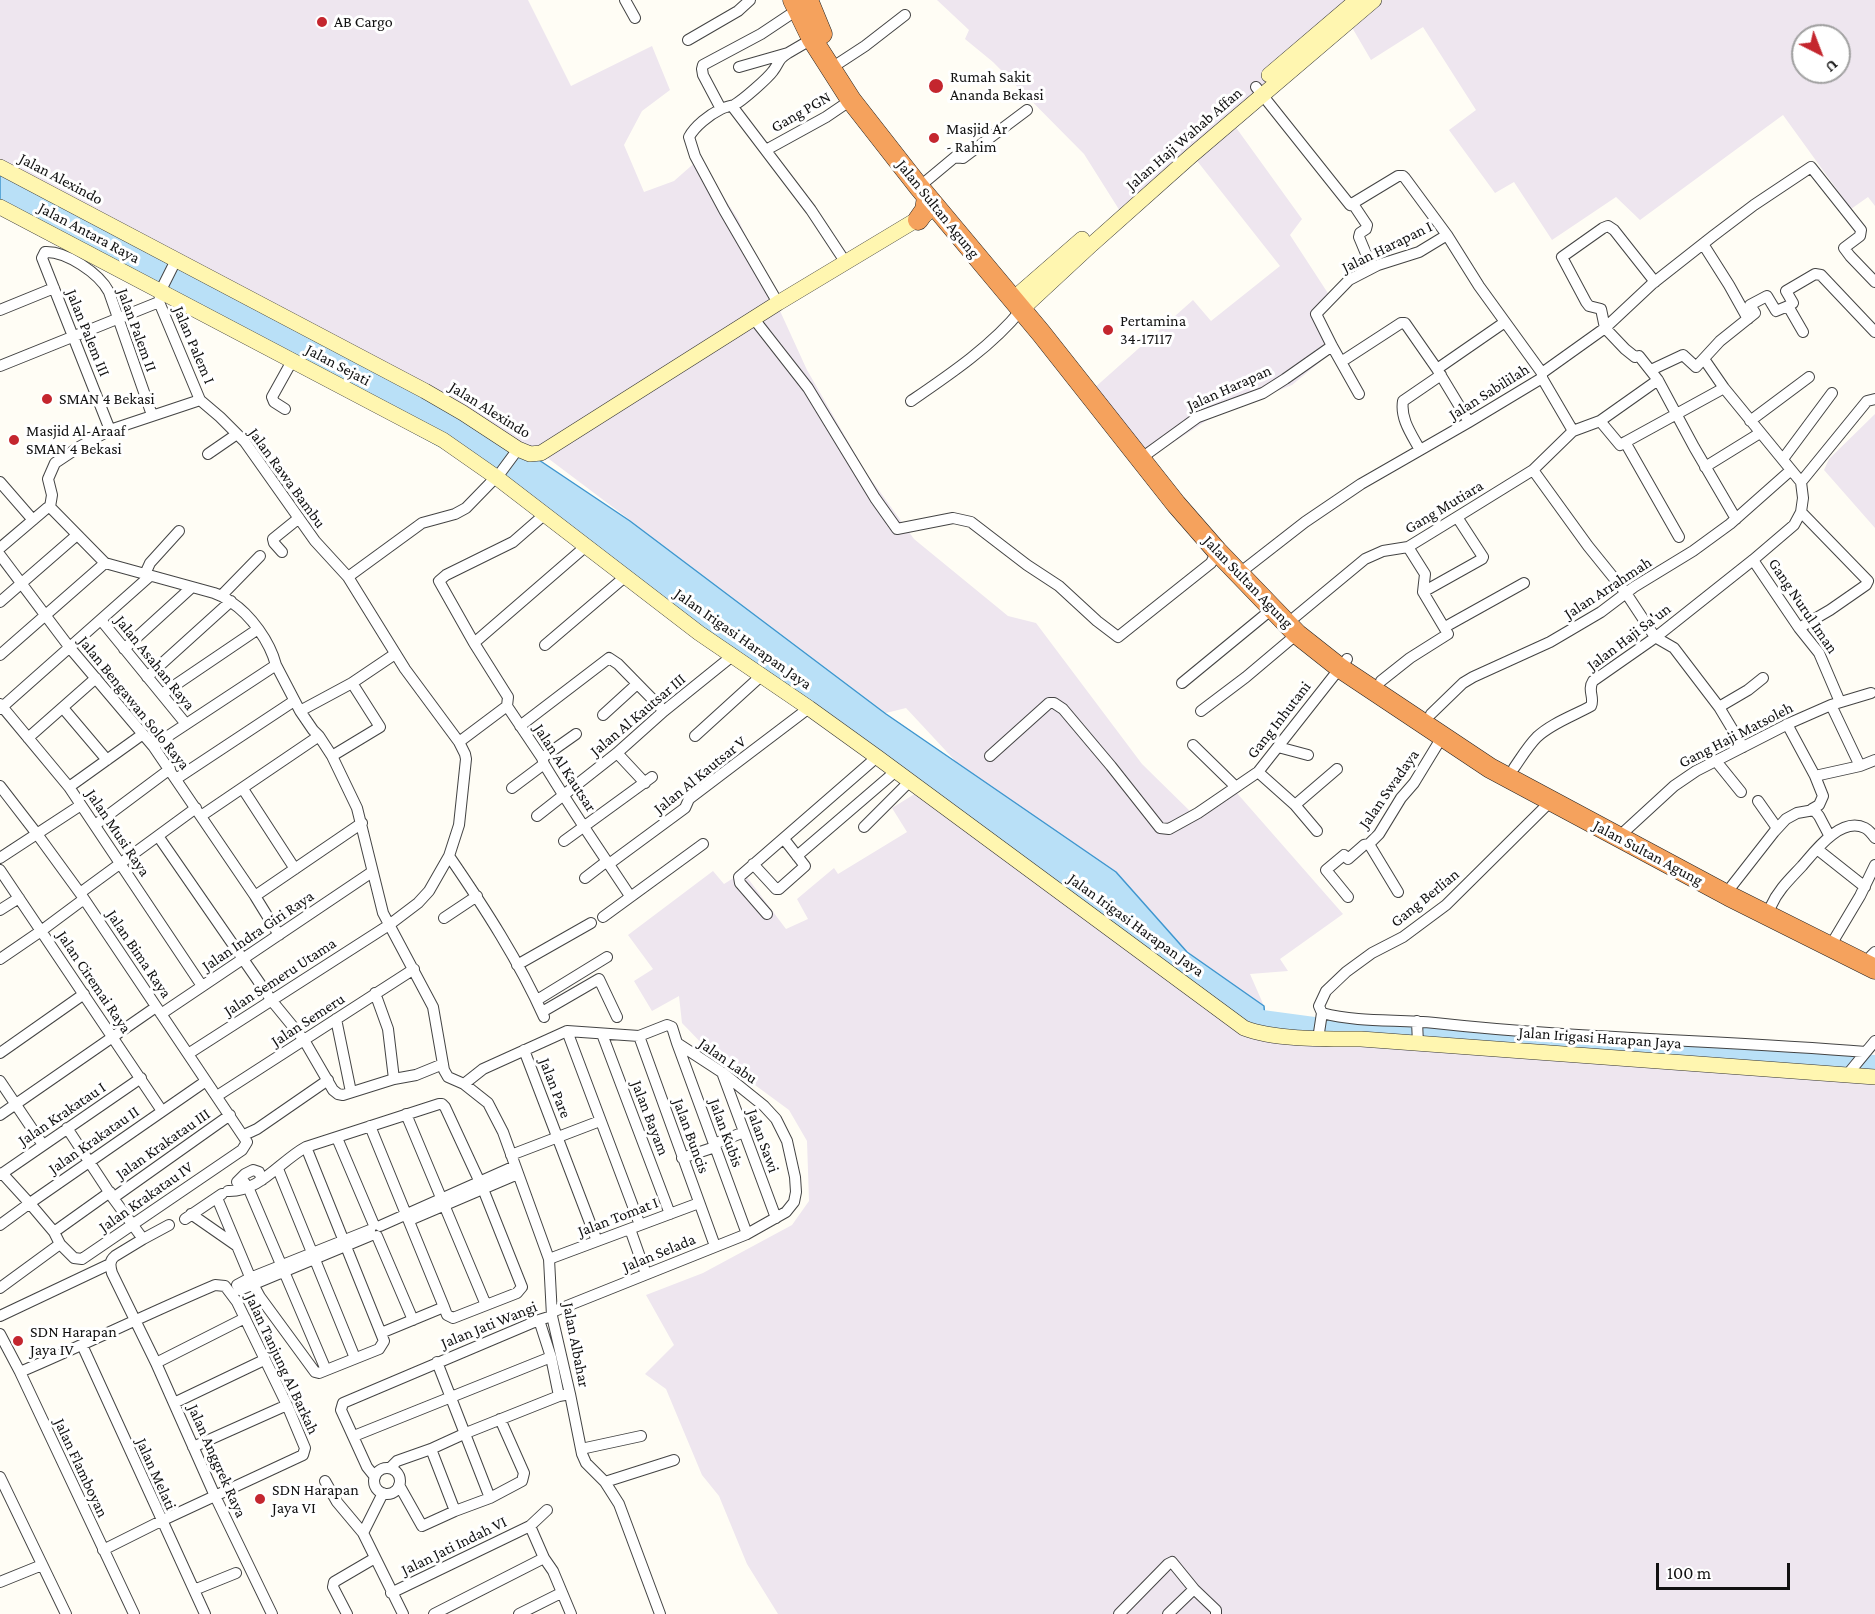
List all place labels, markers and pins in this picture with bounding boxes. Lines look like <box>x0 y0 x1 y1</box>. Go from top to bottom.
place label: AB Cargo <box>334 12 393 32</box>
marker: AB Cargo <box>315 15 329 29</box>
place label: Rumah Sakit Ananda Bekasi <box>950 67 1044 105</box>
marker: Rumah Sakit Ananda Bekasi <box>927 77 945 95</box>
place label: Masjid Ar - Rahim <box>946 119 1007 157</box>
marker: Masjid Ar - Rahim <box>927 131 941 145</box>
place label: Pertamina 34-17117 <box>1120 311 1186 349</box>
marker: Pertamina 34-17117 <box>1101 323 1115 337</box>
place label: SMAN 4 Bekasi <box>59 389 155 409</box>
marker: SMAN 4 Bekasi <box>40 392 54 406</box>
place label: Masjid Al-Araaf SMAN 4 Bekasi <box>26 421 126 459</box>
marker: Masjid Al-Araaf SMAN 4 Bekasi <box>7 433 21 447</box>
place label: SDN Harapan Jaya IV <box>30 1322 117 1360</box>
marker: SDN Harapan Jaya IV <box>11 1334 25 1348</box>
place label: SDN Harapan Jaya VI <box>272 1480 359 1518</box>
marker: SDN Harapan Jaya VI <box>253 1492 267 1506</box>

